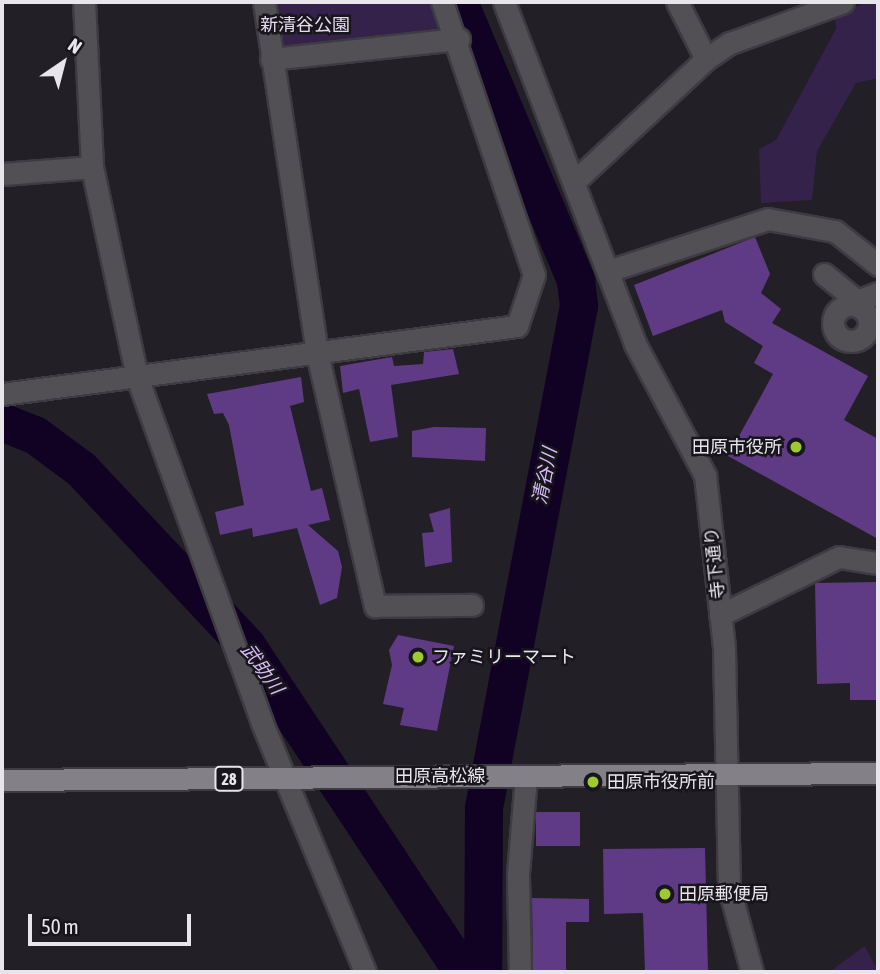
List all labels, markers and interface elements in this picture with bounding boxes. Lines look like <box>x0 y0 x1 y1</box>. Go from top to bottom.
park label: 新清谷公園 <box>260 14 350 36</box>
north arrow <box>28 28 98 98</box>
text: N <box>64 34 86 58</box>
place label: 田原市役所 <box>692 436 782 458</box>
marker: 田原市役所 <box>788 439 804 455</box>
water label: 清谷川 <box>528 446 562 506</box>
street label: 寺下通り <box>700 526 730 600</box>
water label: 武助川 <box>236 639 288 699</box>
place label: ファミリーマート <box>432 646 576 668</box>
marker: ファミリーマート <box>410 649 426 665</box>
street label: 田原高松線 <box>395 765 485 787</box>
road number: 28 <box>213 766 245 792</box>
place label: 田原市役所前 <box>607 771 715 793</box>
marker: 田原市役所前 <box>585 774 601 790</box>
place label: 田原郵便局 <box>679 883 769 905</box>
marker: 田原郵便局 <box>657 886 673 902</box>
scale bar <box>32 900 194 944</box>
text: 50 m <box>41 914 79 938</box>

